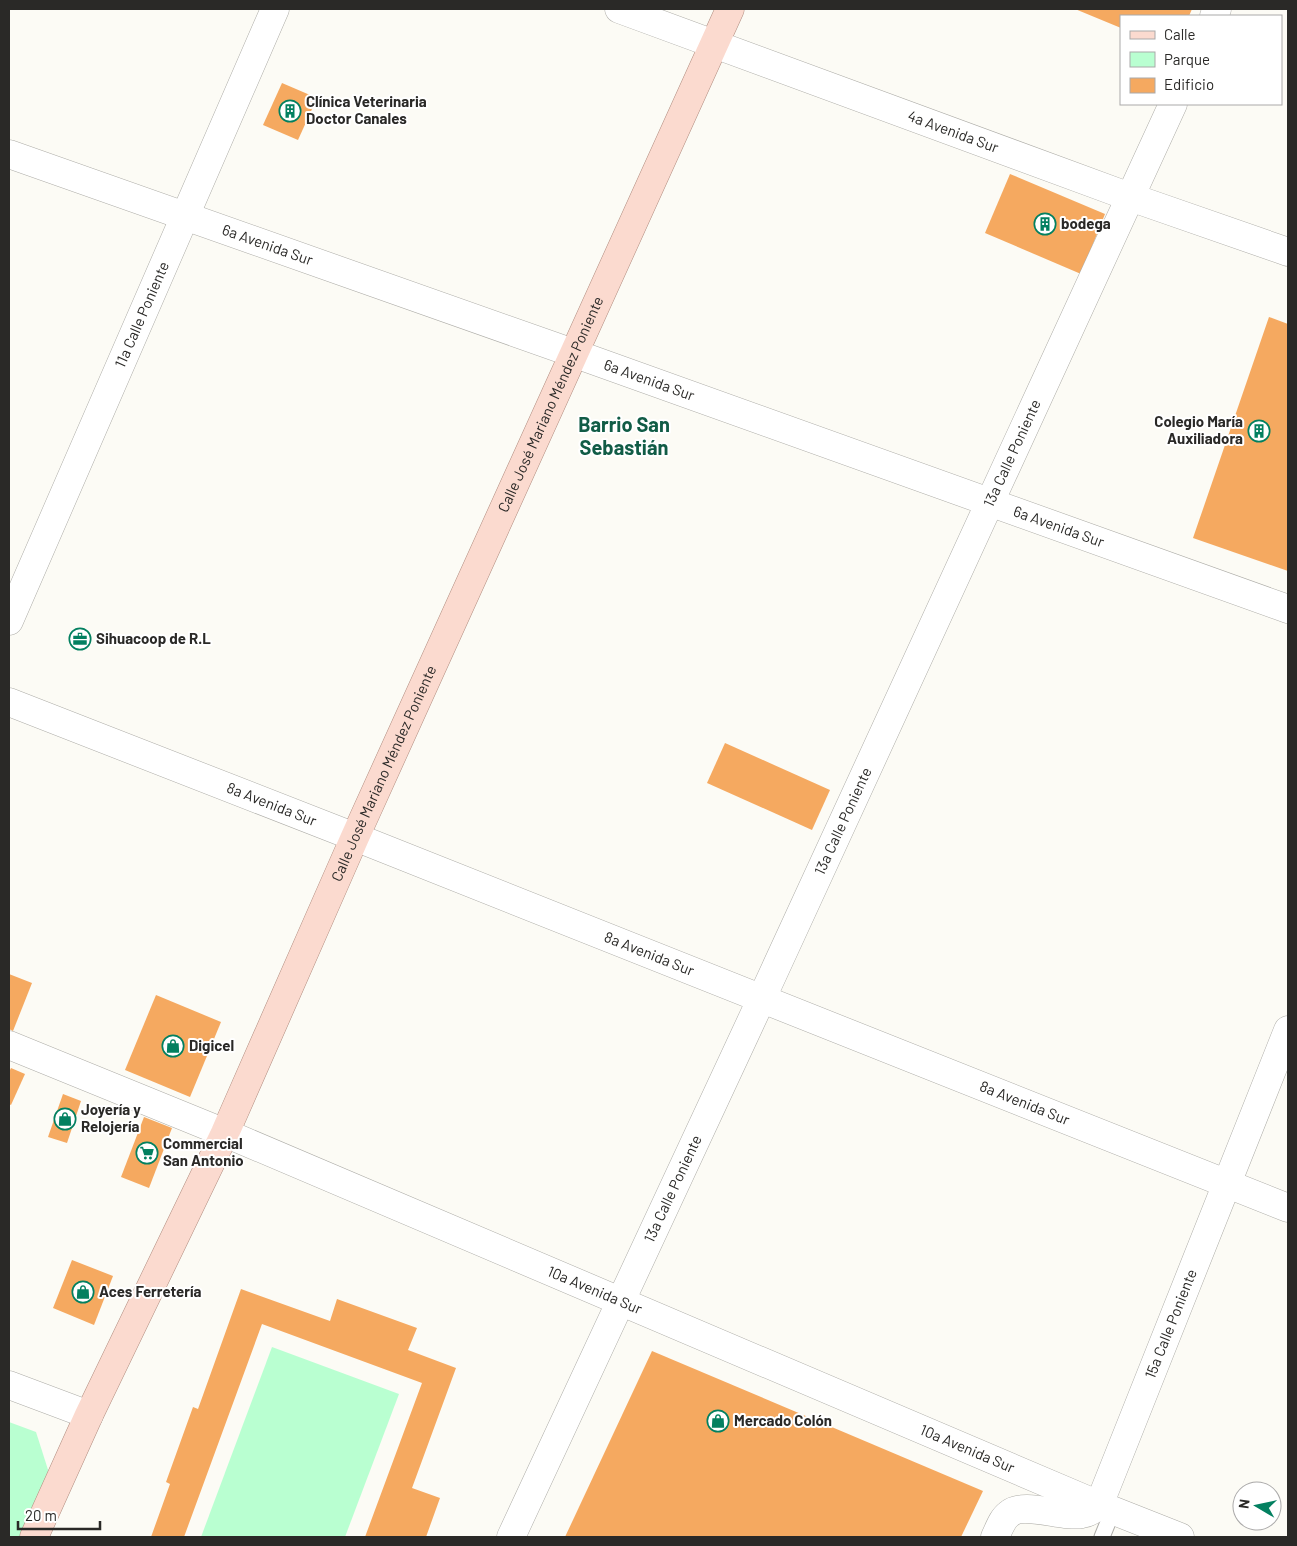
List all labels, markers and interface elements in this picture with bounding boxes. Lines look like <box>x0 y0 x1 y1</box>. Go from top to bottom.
legend <box>1120 15 1282 105</box>
text: Calle <box>1164 25 1196 43</box>
text: Parque <box>1164 50 1210 68</box>
text: Edificio <box>1164 75 1214 93</box>
place label: Clínica Veterinaria Doctor Canales <box>306 92 427 127</box>
building icon: Clínica Veterinaria Doctor Canales <box>278 99 302 123</box>
street label: 4a Avenida Sur <box>905 106 1002 156</box>
building icon: bodega <box>1033 212 1057 236</box>
place label: bodega <box>1061 214 1111 232</box>
street label: 6a Avenida Sur <box>220 220 316 269</box>
street label: 11a Calle Poniente <box>110 258 172 370</box>
street label: Calle José Mariano Méndez Poniente <box>493 293 607 515</box>
street label: 6a Avenida Sur <box>602 355 698 404</box>
street label: 13a Calle Poniente <box>979 396 1044 510</box>
district label: Barrio San Sebastián <box>578 412 670 459</box>
place label: Colegio María Auxiliadora <box>1154 412 1243 447</box>
building icon: Colegio María Auxiliadora <box>1247 419 1271 443</box>
street label: 6a Avenida Sur <box>1011 501 1107 551</box>
office icon: Sihuacoop de R.L <box>68 627 92 651</box>
place label: Sihuacoop de R.L <box>96 629 211 647</box>
street label: Calle José Mariano Méndez Poniente <box>327 662 440 884</box>
street label: 13a Calle Poniente <box>810 764 875 878</box>
street label: 8a Avenida Sur <box>224 778 320 829</box>
street label: 8a Avenida Sur <box>602 927 698 979</box>
shop icon: Digicel <box>161 1034 185 1058</box>
place label: Digicel <box>189 1036 234 1054</box>
street label: 8a Avenida Sur <box>977 1076 1073 1128</box>
place label: Joyería y Relojería <box>81 1100 141 1135</box>
shop icon: Joyería y Relojería <box>53 1107 77 1131</box>
street label: 13a Calle Poniente <box>639 1132 705 1245</box>
place label: Commercial San Antonio <box>163 1134 244 1169</box>
supermarket icon: Commercial San Antonio <box>135 1141 159 1165</box>
street label: 10a Avenida Sur <box>545 1261 646 1318</box>
street label: 15a Calle Poniente <box>1140 1266 1200 1381</box>
shop icon: Aces Ferretería <box>71 1280 95 1304</box>
place label: Aces Ferretería <box>99 1282 202 1300</box>
shop icon: Mercado Colón <box>706 1409 730 1433</box>
place label: Mercado Colón <box>734 1411 832 1429</box>
street label: 10a Avenida Sur <box>918 1420 1018 1476</box>
north arrow <box>1232 1481 1282 1531</box>
scale bar <box>18 1498 100 1530</box>
text: N <box>1235 1498 1253 1510</box>
text: 20 m <box>25 1506 57 1524</box>

